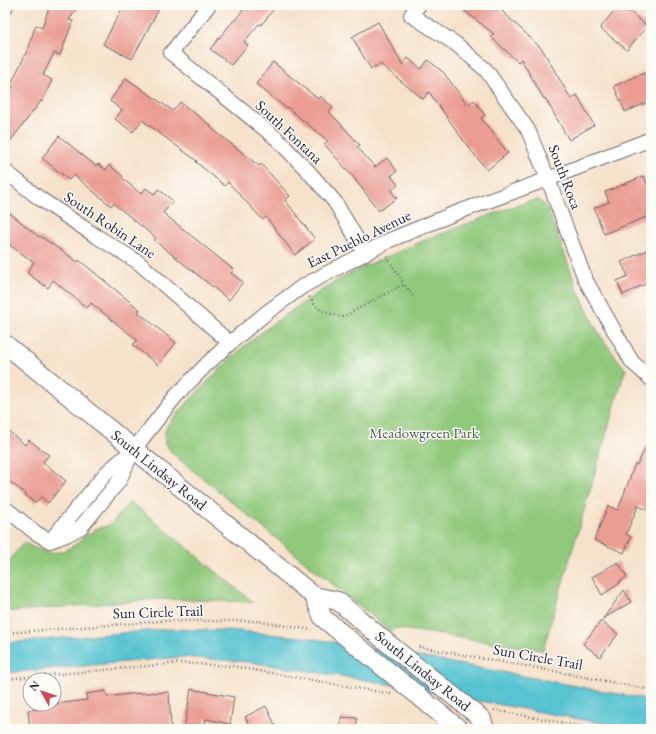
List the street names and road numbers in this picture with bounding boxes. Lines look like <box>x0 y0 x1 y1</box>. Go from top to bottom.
street label: South Fontana <box>252 96 327 168</box>
street label: South Roca <box>544 142 586 212</box>
street label: South Robin Lane <box>61 187 160 262</box>
street label: East Pueblo Avenue <box>304 205 414 272</box>
street label: South Lindsay Road <box>108 425 211 514</box>
street label: Sun Circle Trail <box>112 600 204 623</box>
street label: South Lindsay Road <box>372 626 475 715</box>
street label: Sun Circle Trail <box>492 639 585 674</box>

